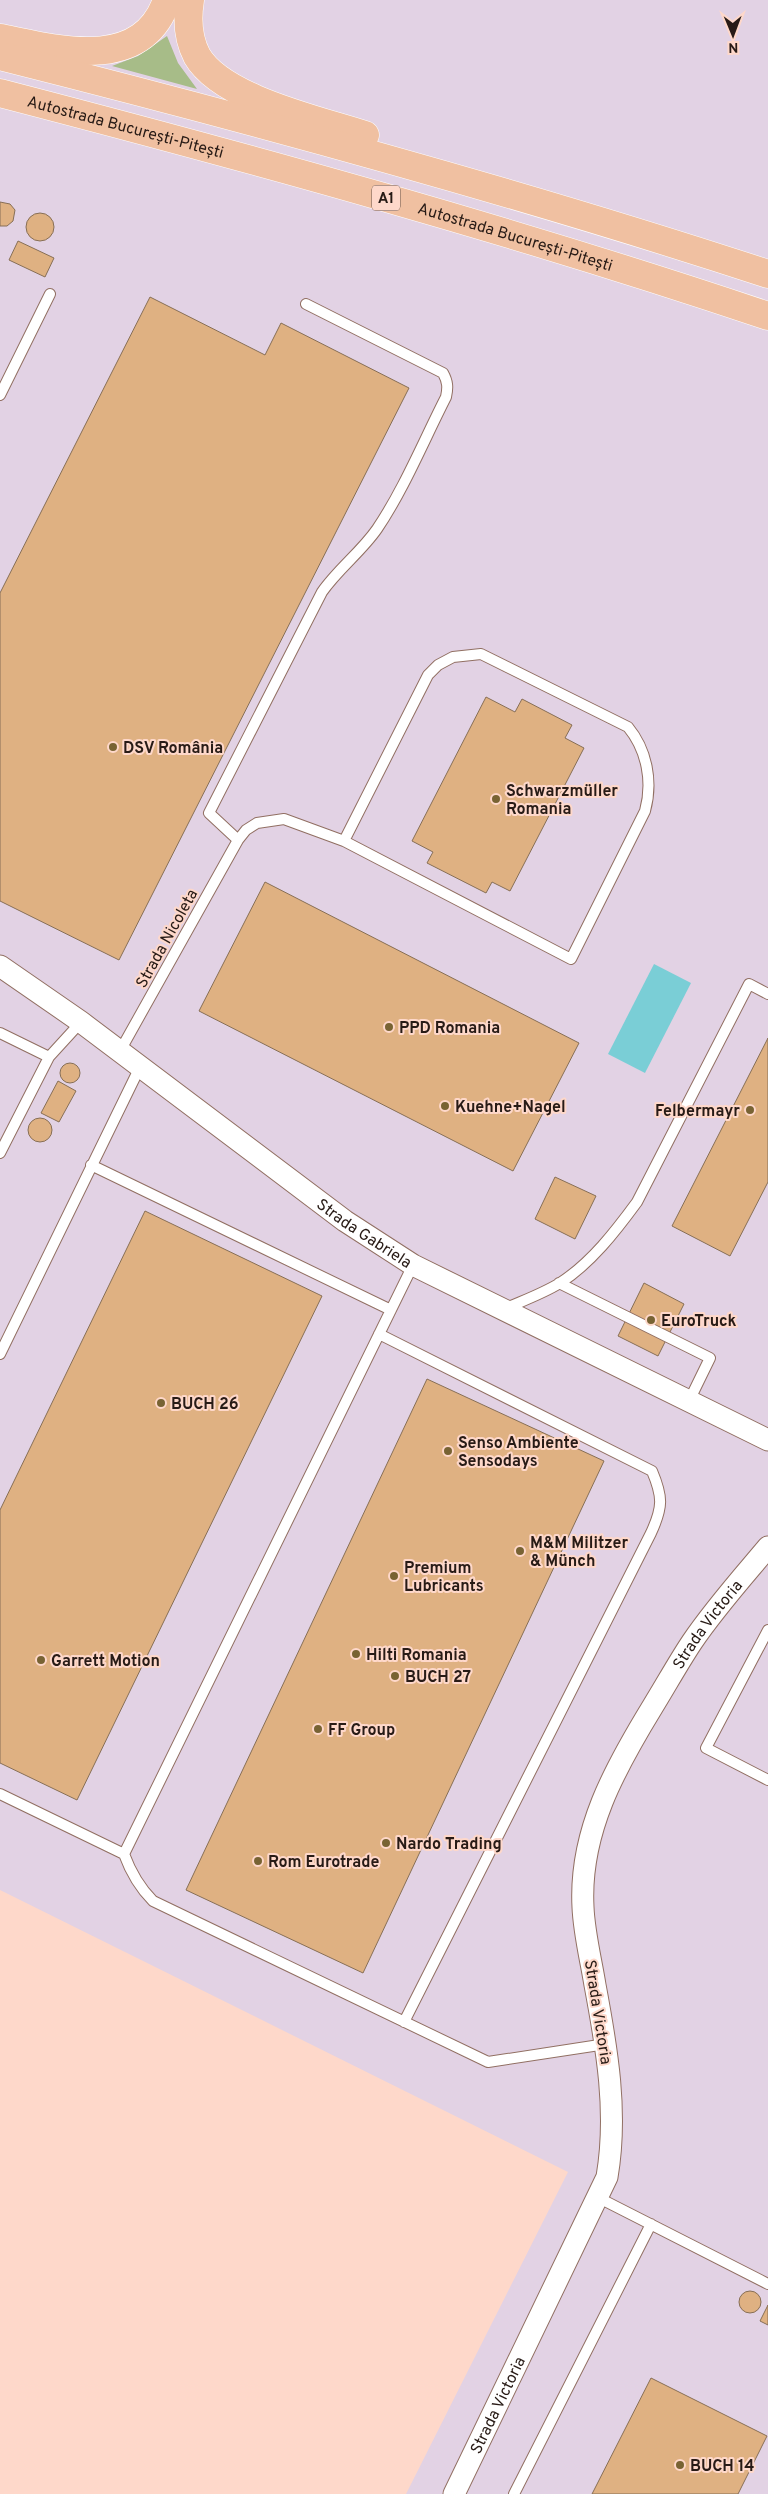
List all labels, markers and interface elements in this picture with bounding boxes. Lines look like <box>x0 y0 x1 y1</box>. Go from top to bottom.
north arrow <box>708 10 758 60</box>
text: N <box>728 38 738 55</box>
street label: Autostrada București-Pitești <box>25 92 226 164</box>
road number: A1 <box>372 186 400 210</box>
street label: Autostrada București-Pitești <box>415 199 615 277</box>
place label: DSV România <box>123 739 223 759</box>
marker: DSV România <box>107 741 119 753</box>
place label: Schwarzmüller Romania <box>506 782 618 820</box>
marker: Schwarzmüller Romania <box>490 793 502 805</box>
street label: Strada Nicoleta <box>132 886 203 992</box>
place label: PPD Romania <box>399 1019 500 1039</box>
marker: PPD Romania <box>383 1021 395 1033</box>
place label: Kuehne+Nagel <box>455 1098 566 1118</box>
marker: Kuehne+Nagel <box>439 1100 451 1112</box>
place label: Felbermayr <box>655 1102 740 1122</box>
marker: Felbermayr <box>744 1104 756 1116</box>
street label: Strada Gabriela <box>312 1195 415 1274</box>
place label: EuroTruck <box>661 1312 737 1332</box>
marker: EuroTruck <box>645 1314 657 1326</box>
place label: BUCH 26 <box>171 1395 239 1415</box>
marker: BUCH 26 <box>155 1397 167 1409</box>
place label: Senso Ambiente Sensodays <box>458 1434 579 1472</box>
marker: Senso Ambiente Sensodays <box>442 1445 454 1457</box>
place label: M&M Militzer & Münch <box>530 1534 629 1572</box>
marker: M&M Militzer & Münch <box>514 1545 526 1557</box>
place label: Premium Lubricants <box>404 1559 484 1597</box>
marker: Premium Lubricants <box>388 1570 400 1582</box>
street label: Strada Victoria <box>669 1577 748 1673</box>
place label: Hilti Romania <box>366 1646 467 1666</box>
marker: Hilti Romania <box>350 1648 362 1660</box>
place label: Garrett Motion <box>51 1652 160 1672</box>
marker: Garrett Motion <box>35 1654 47 1666</box>
place label: BUCH 27 <box>405 1668 471 1688</box>
marker: BUCH 27 <box>389 1670 401 1682</box>
place label: FF Group <box>328 1721 395 1741</box>
marker: FF Group <box>312 1723 324 1735</box>
place label: Nardo Trading <box>396 1835 502 1855</box>
marker: Nardo Trading <box>380 1837 392 1849</box>
place label: Rom Eurotrade <box>268 1853 379 1873</box>
marker: Rom Eurotrade <box>252 1855 264 1867</box>
street label: Strada Victoria <box>579 1959 615 2066</box>
street label: Strada Victoria <box>467 2354 531 2458</box>
place label: BUCH 14 <box>690 2457 755 2477</box>
marker: BUCH 14 <box>674 2459 686 2471</box>

